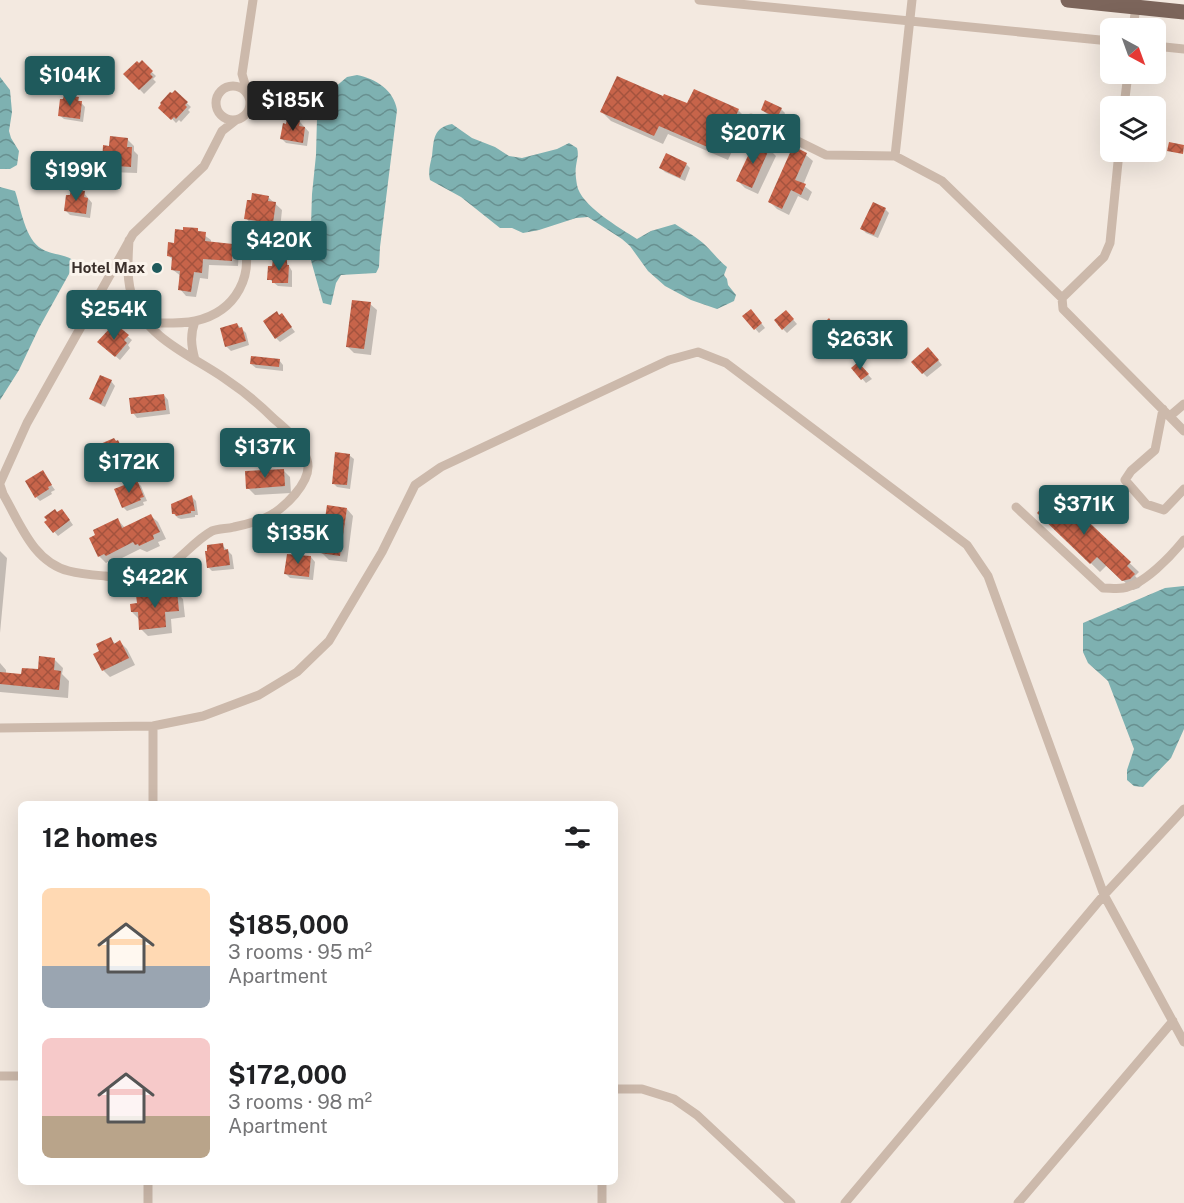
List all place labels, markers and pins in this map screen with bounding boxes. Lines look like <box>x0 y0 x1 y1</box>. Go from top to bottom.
pin: $104K <box>28 56 112 107</box>
pin: $185K <box>251 81 335 132</box>
pin: $207K <box>711 114 795 165</box>
pin: $199K <box>34 151 118 202</box>
pin: $420K <box>237 221 321 272</box>
place label: Hotel Max <box>71 259 145 276</box>
marker: Hotel Max <box>150 261 164 275</box>
pin: $254K <box>72 290 156 341</box>
pin: $263K <box>818 320 902 371</box>
pin: $137K <box>223 428 307 479</box>
pin: $172K <box>87 443 171 494</box>
pin: $371K <box>1042 485 1126 536</box>
pin: $135K <box>256 514 340 565</box>
pin: $422K <box>113 558 197 609</box>

